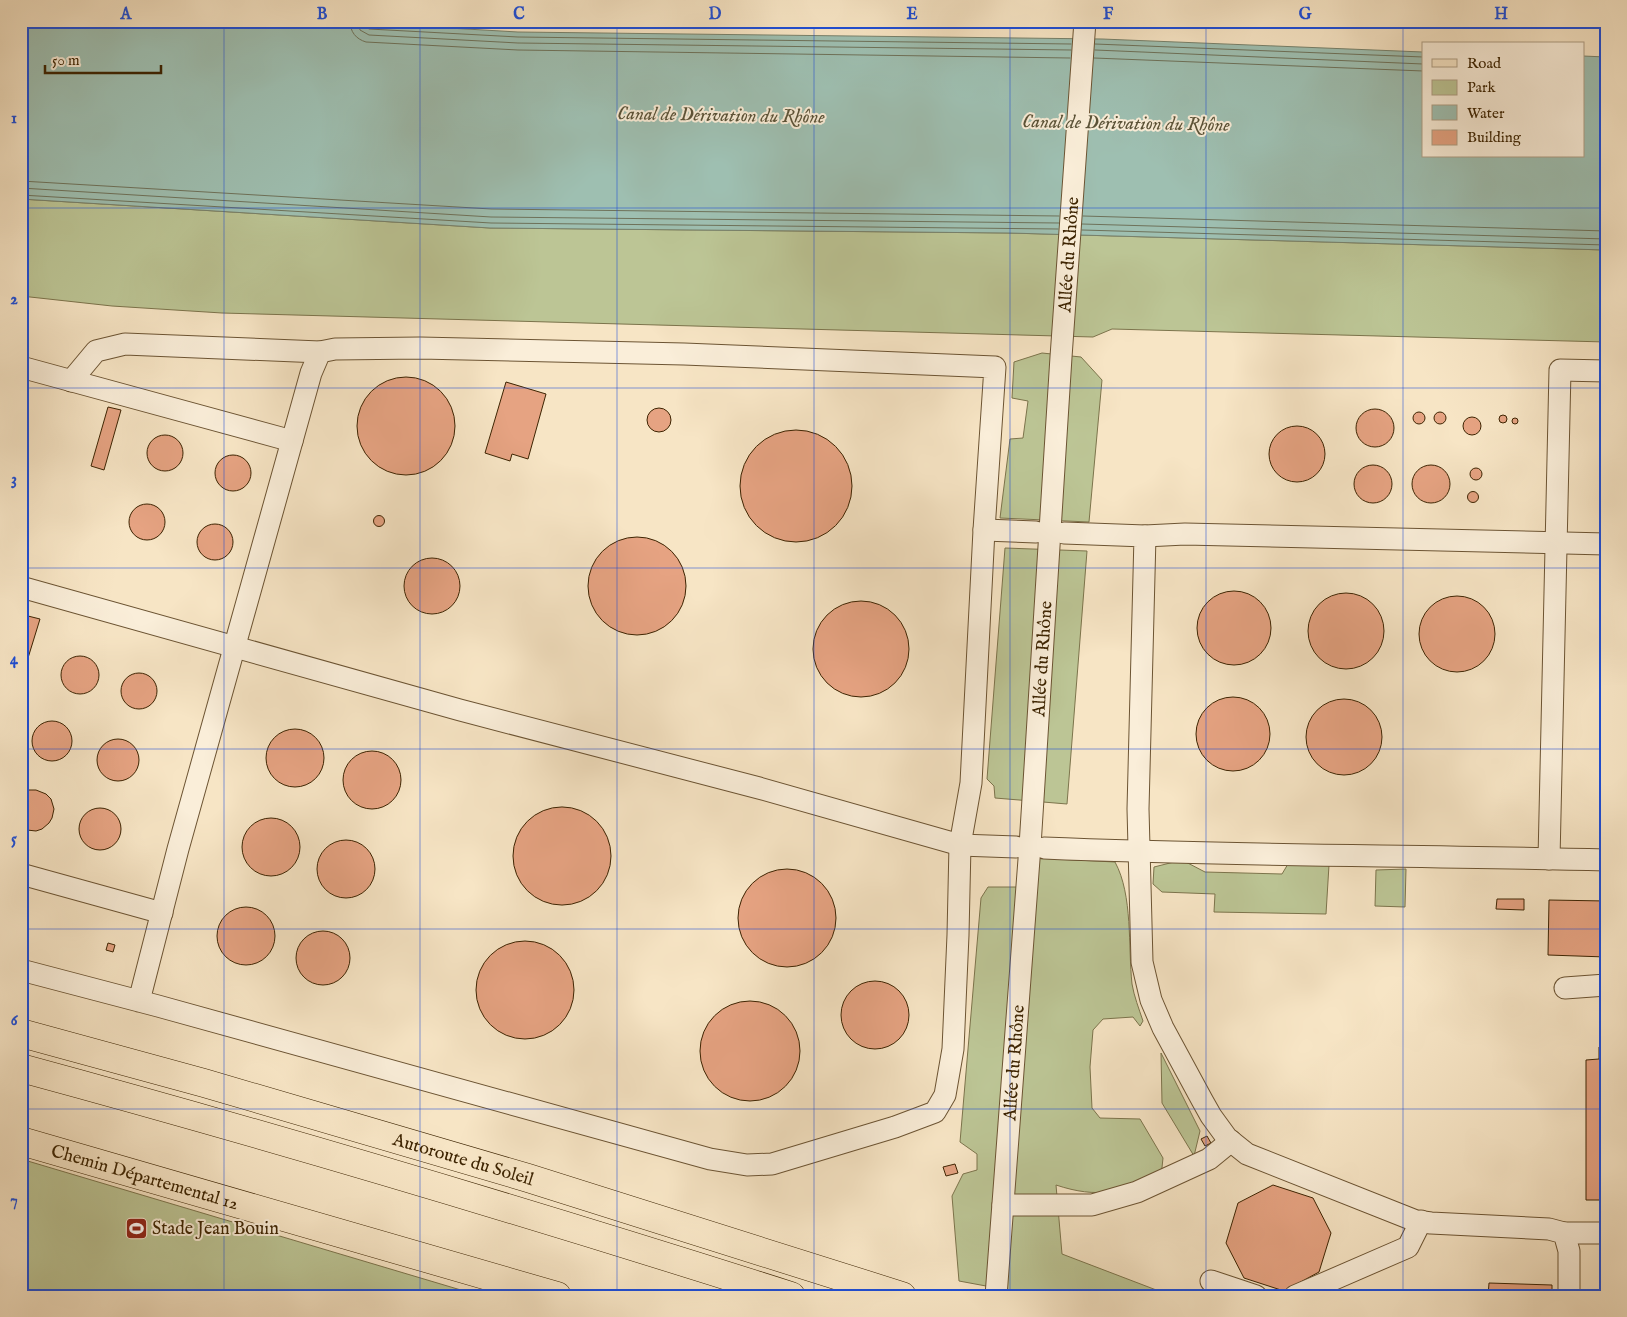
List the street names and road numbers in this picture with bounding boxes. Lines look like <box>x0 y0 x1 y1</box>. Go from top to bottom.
street label: Allée du Rhône <box>1054 196 1085 314</box>
street label: Allée du Rhône <box>1028 600 1059 718</box>
street label: Allée du Rhône <box>999 1004 1031 1122</box>
street label: Autoroute du Soleil <box>389 1129 536 1192</box>
street label: Chemin Départemental 12 <box>48 1140 241 1216</box>

